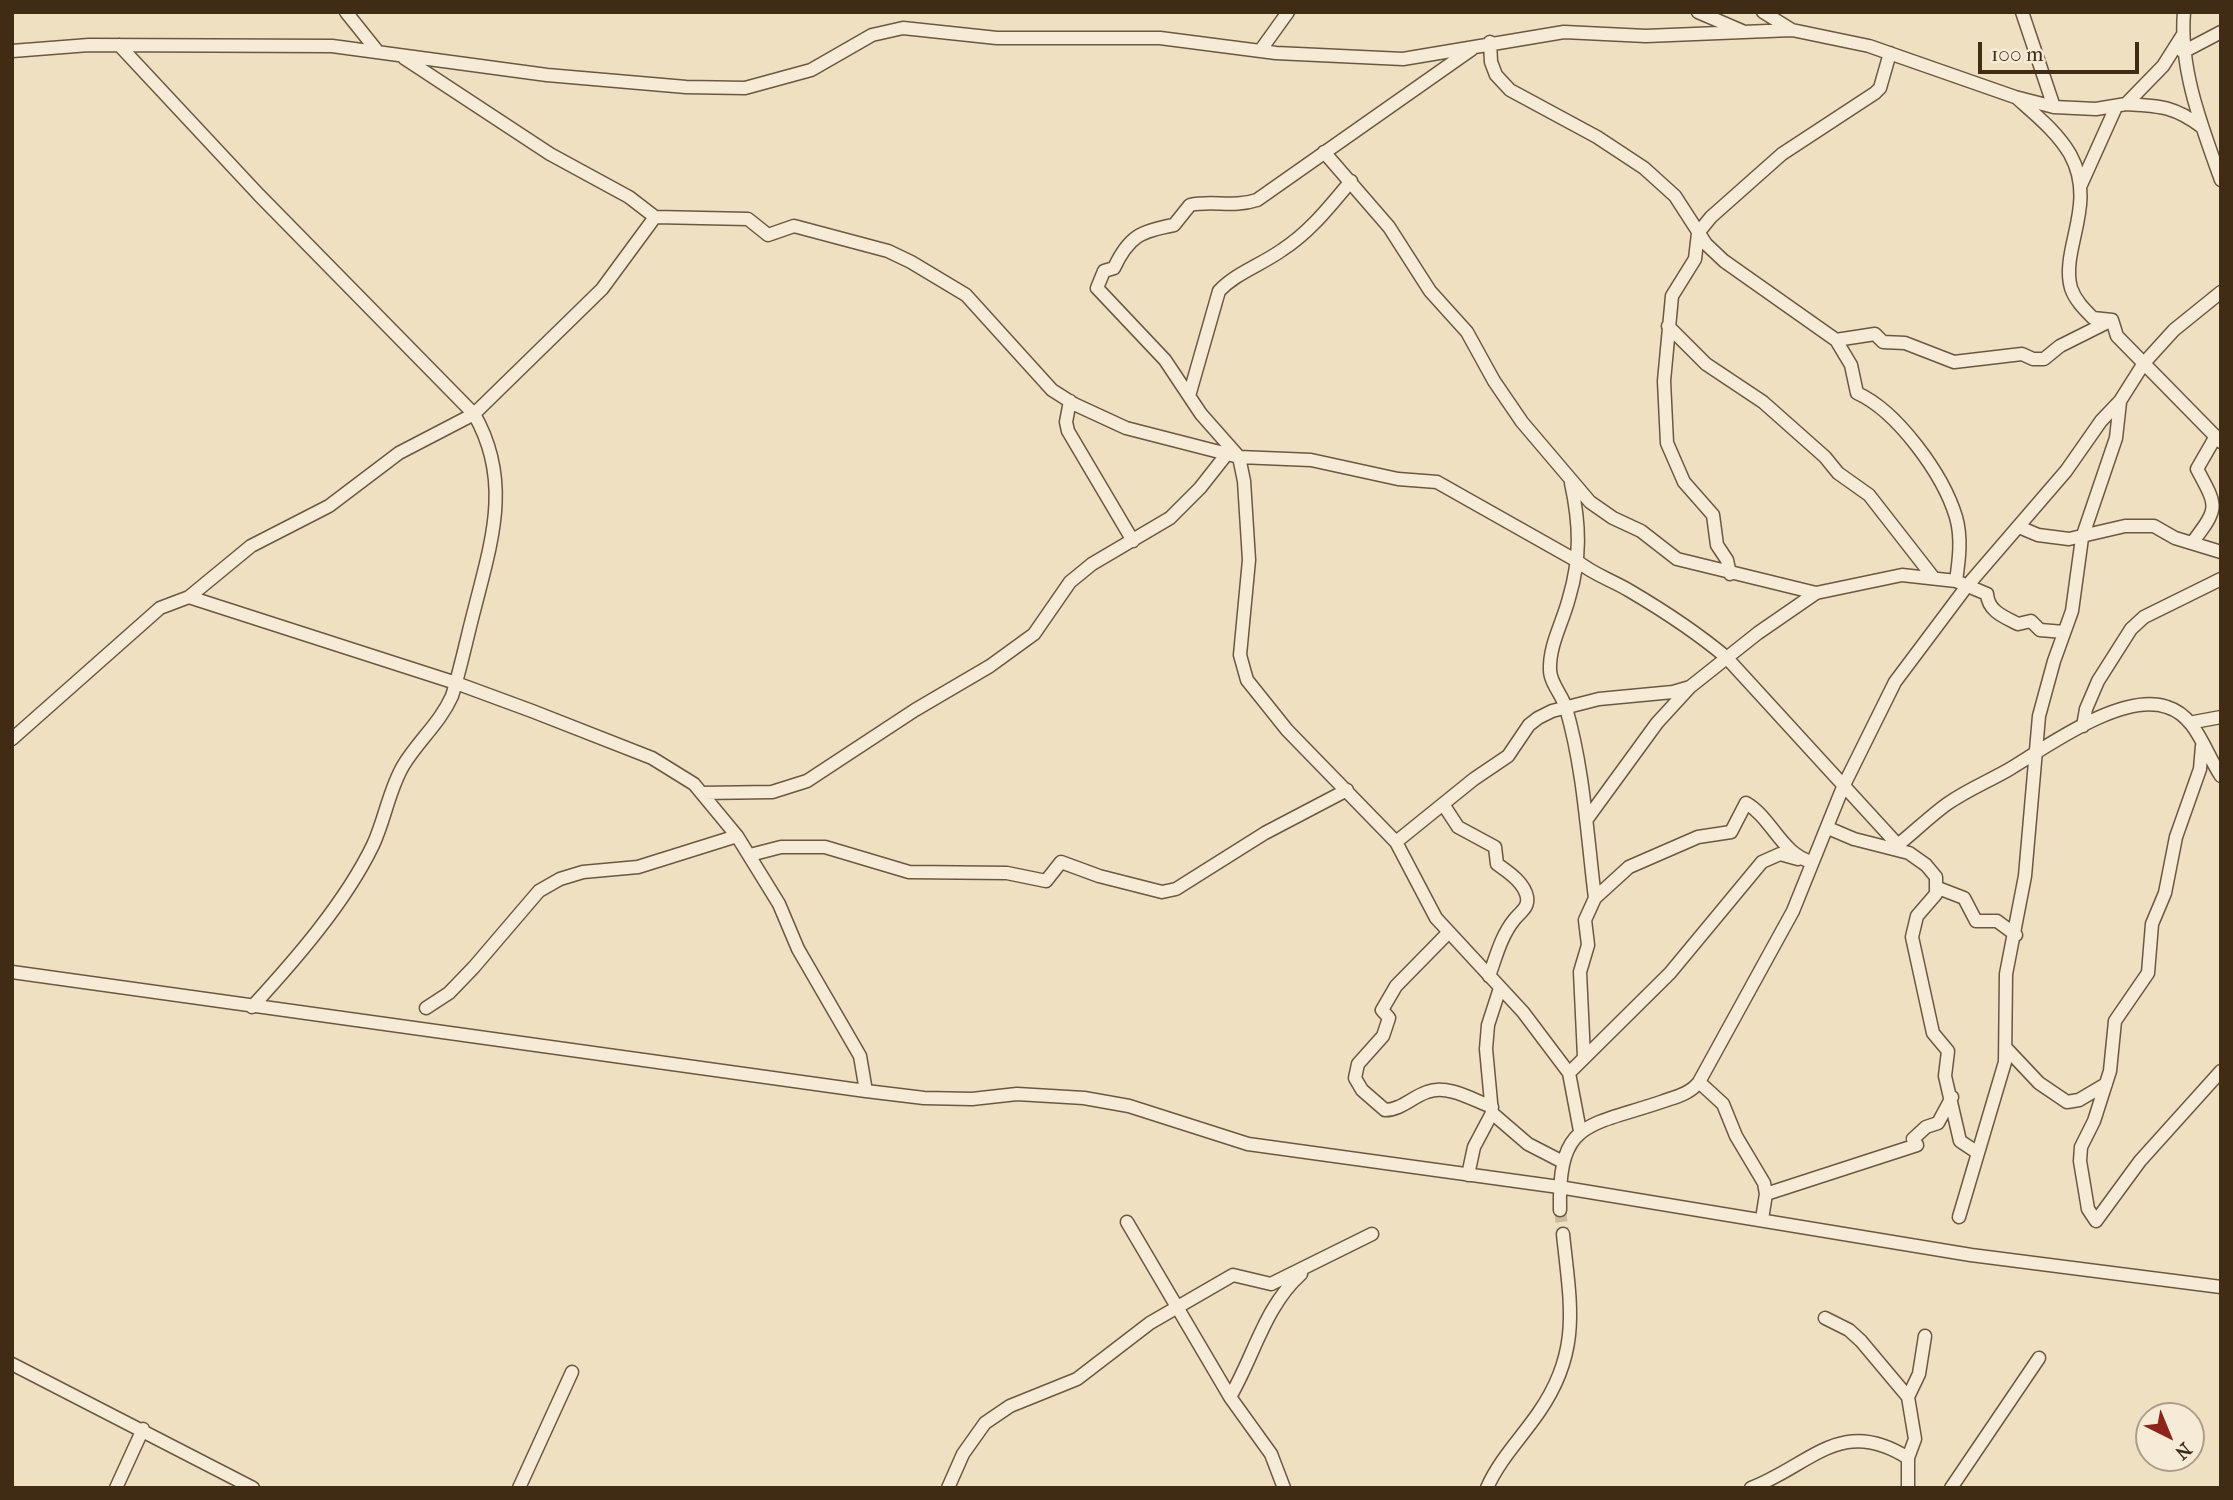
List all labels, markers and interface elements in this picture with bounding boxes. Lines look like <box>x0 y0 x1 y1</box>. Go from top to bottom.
scale bar <box>1981 28 2142 72</box>
text: 100 m <box>1991 42 2044 66</box>
north arrow <box>2135 1402 2205 1472</box>
text: N <box>2170 1438 2196 1464</box>

